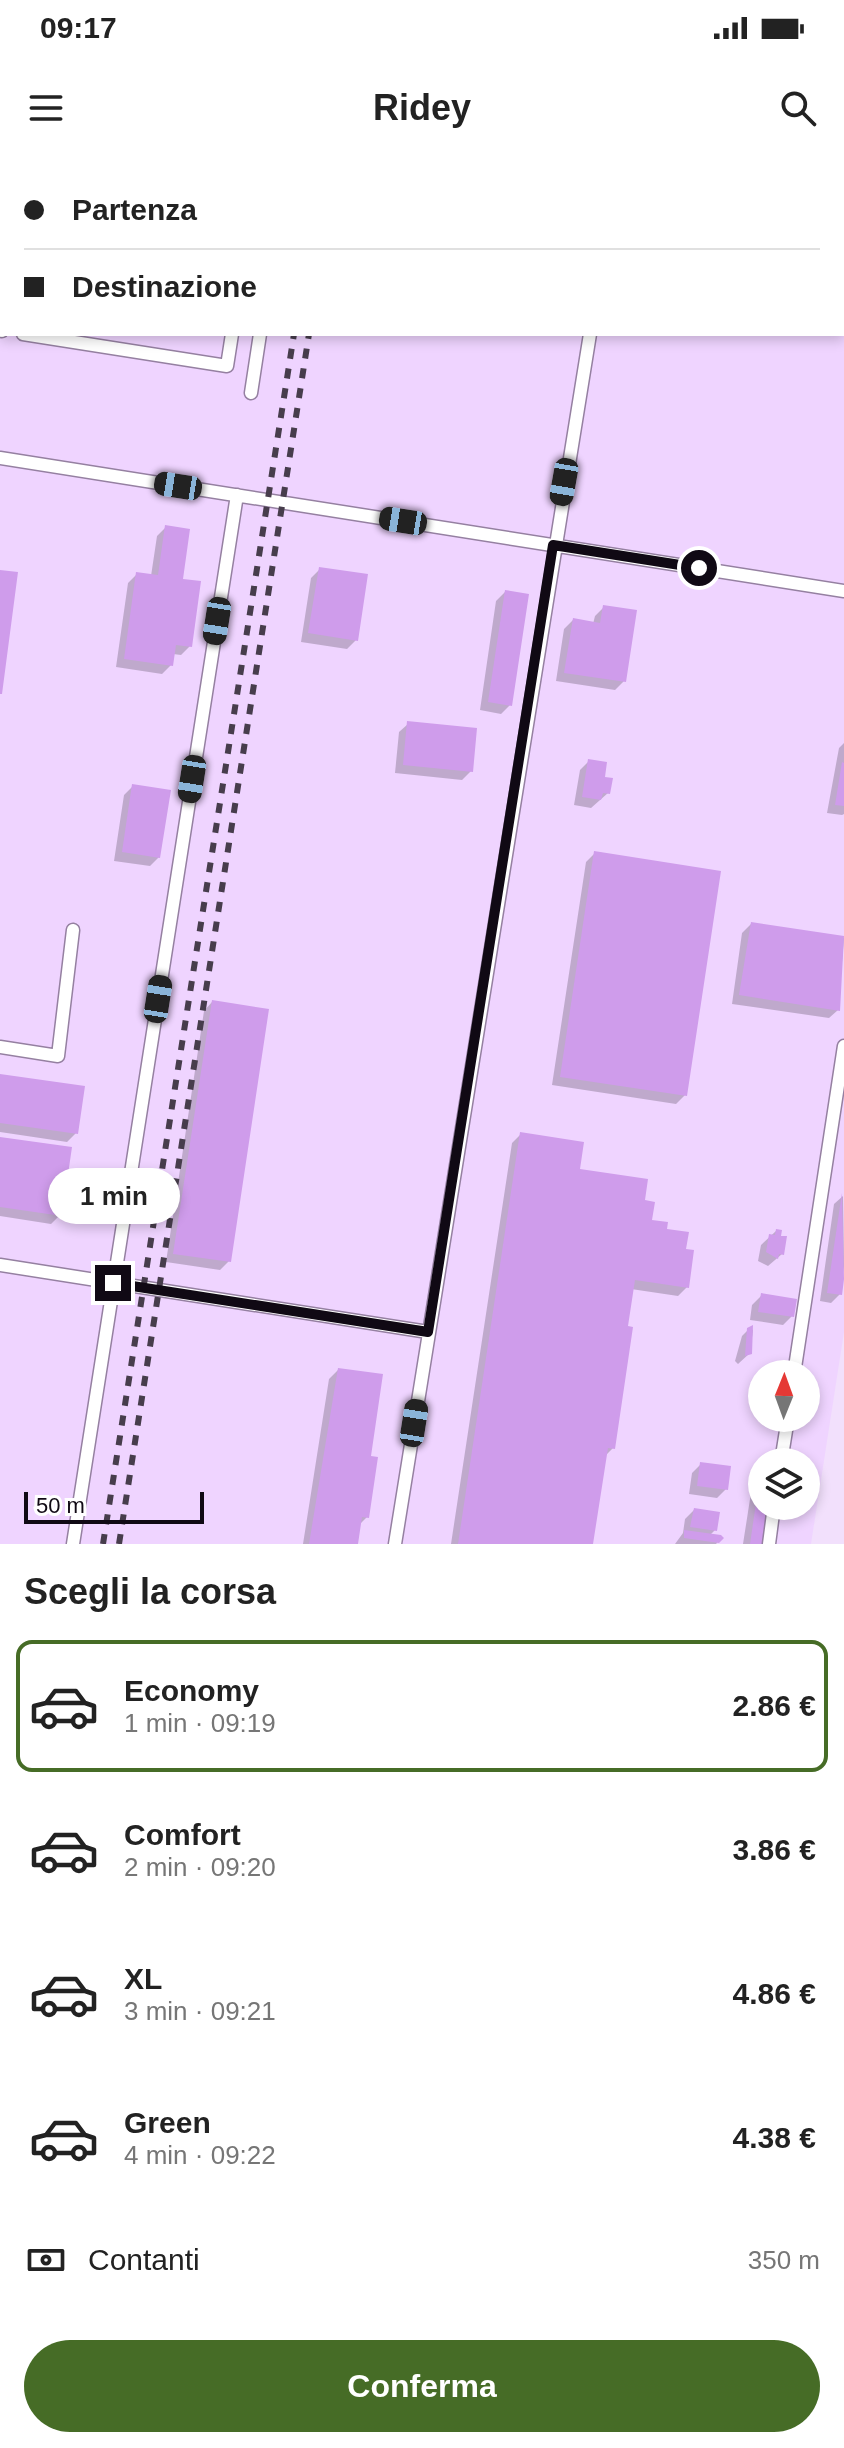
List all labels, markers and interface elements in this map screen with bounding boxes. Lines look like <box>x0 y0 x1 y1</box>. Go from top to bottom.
text: 09:17 <box>40 11 117 44</box>
icon: menu <box>24 86 68 130</box>
icon: search <box>776 86 820 130</box>
text: Ridey <box>373 87 471 128</box>
text: Partenza <box>72 193 197 226</box>
text: Destinazione <box>72 270 257 303</box>
car <box>548 456 580 508</box>
car <box>152 470 204 502</box>
car <box>377 505 429 537</box>
route start <box>681 550 717 586</box>
car <box>201 595 233 647</box>
car <box>176 753 208 805</box>
car <box>142 973 174 1025</box>
callout: 1 min <box>47 1167 179 1223</box>
text: 1 min <box>80 1181 148 1211</box>
route end <box>95 1265 131 1301</box>
north arrow <box>748 1360 820 1432</box>
map controls <box>748 1360 820 1520</box>
car <box>398 1397 430 1449</box>
button: layers <box>748 1448 820 1520</box>
scale bar <box>24 1488 204 1524</box>
text: 50 m <box>36 1493 85 1518</box>
text: Scegli la corsa <box>24 1571 276 1612</box>
icon: car <box>28 1670 100 1742</box>
text: Economy <box>124 1674 259 1707</box>
text: 2.86 € <box>733 1689 816 1722</box>
text: 1 min · 09:19 <box>124 1708 276 1738</box>
icon: car <box>28 1814 100 1886</box>
text: Comfort <box>124 1818 241 1851</box>
text: 3.86 € <box>733 1833 816 1866</box>
text: 2 min · 09:20 <box>124 1852 276 1882</box>
icon: car <box>28 1958 100 2030</box>
text: XL <box>124 1962 162 1995</box>
text: 4.86 € <box>733 1977 816 2010</box>
text: 3 min · 09:21 <box>124 1996 276 2026</box>
icon: car <box>28 2102 100 2174</box>
text: Green <box>124 2106 211 2139</box>
text: 4.38 € <box>733 2121 816 2154</box>
text: 4 min · 09:22 <box>124 2140 276 2170</box>
icon: cash <box>24 2238 68 2282</box>
text: Contanti <box>88 2243 200 2276</box>
text: 350 m <box>748 2245 820 2275</box>
button: Conferma <box>24 2340 820 2432</box>

